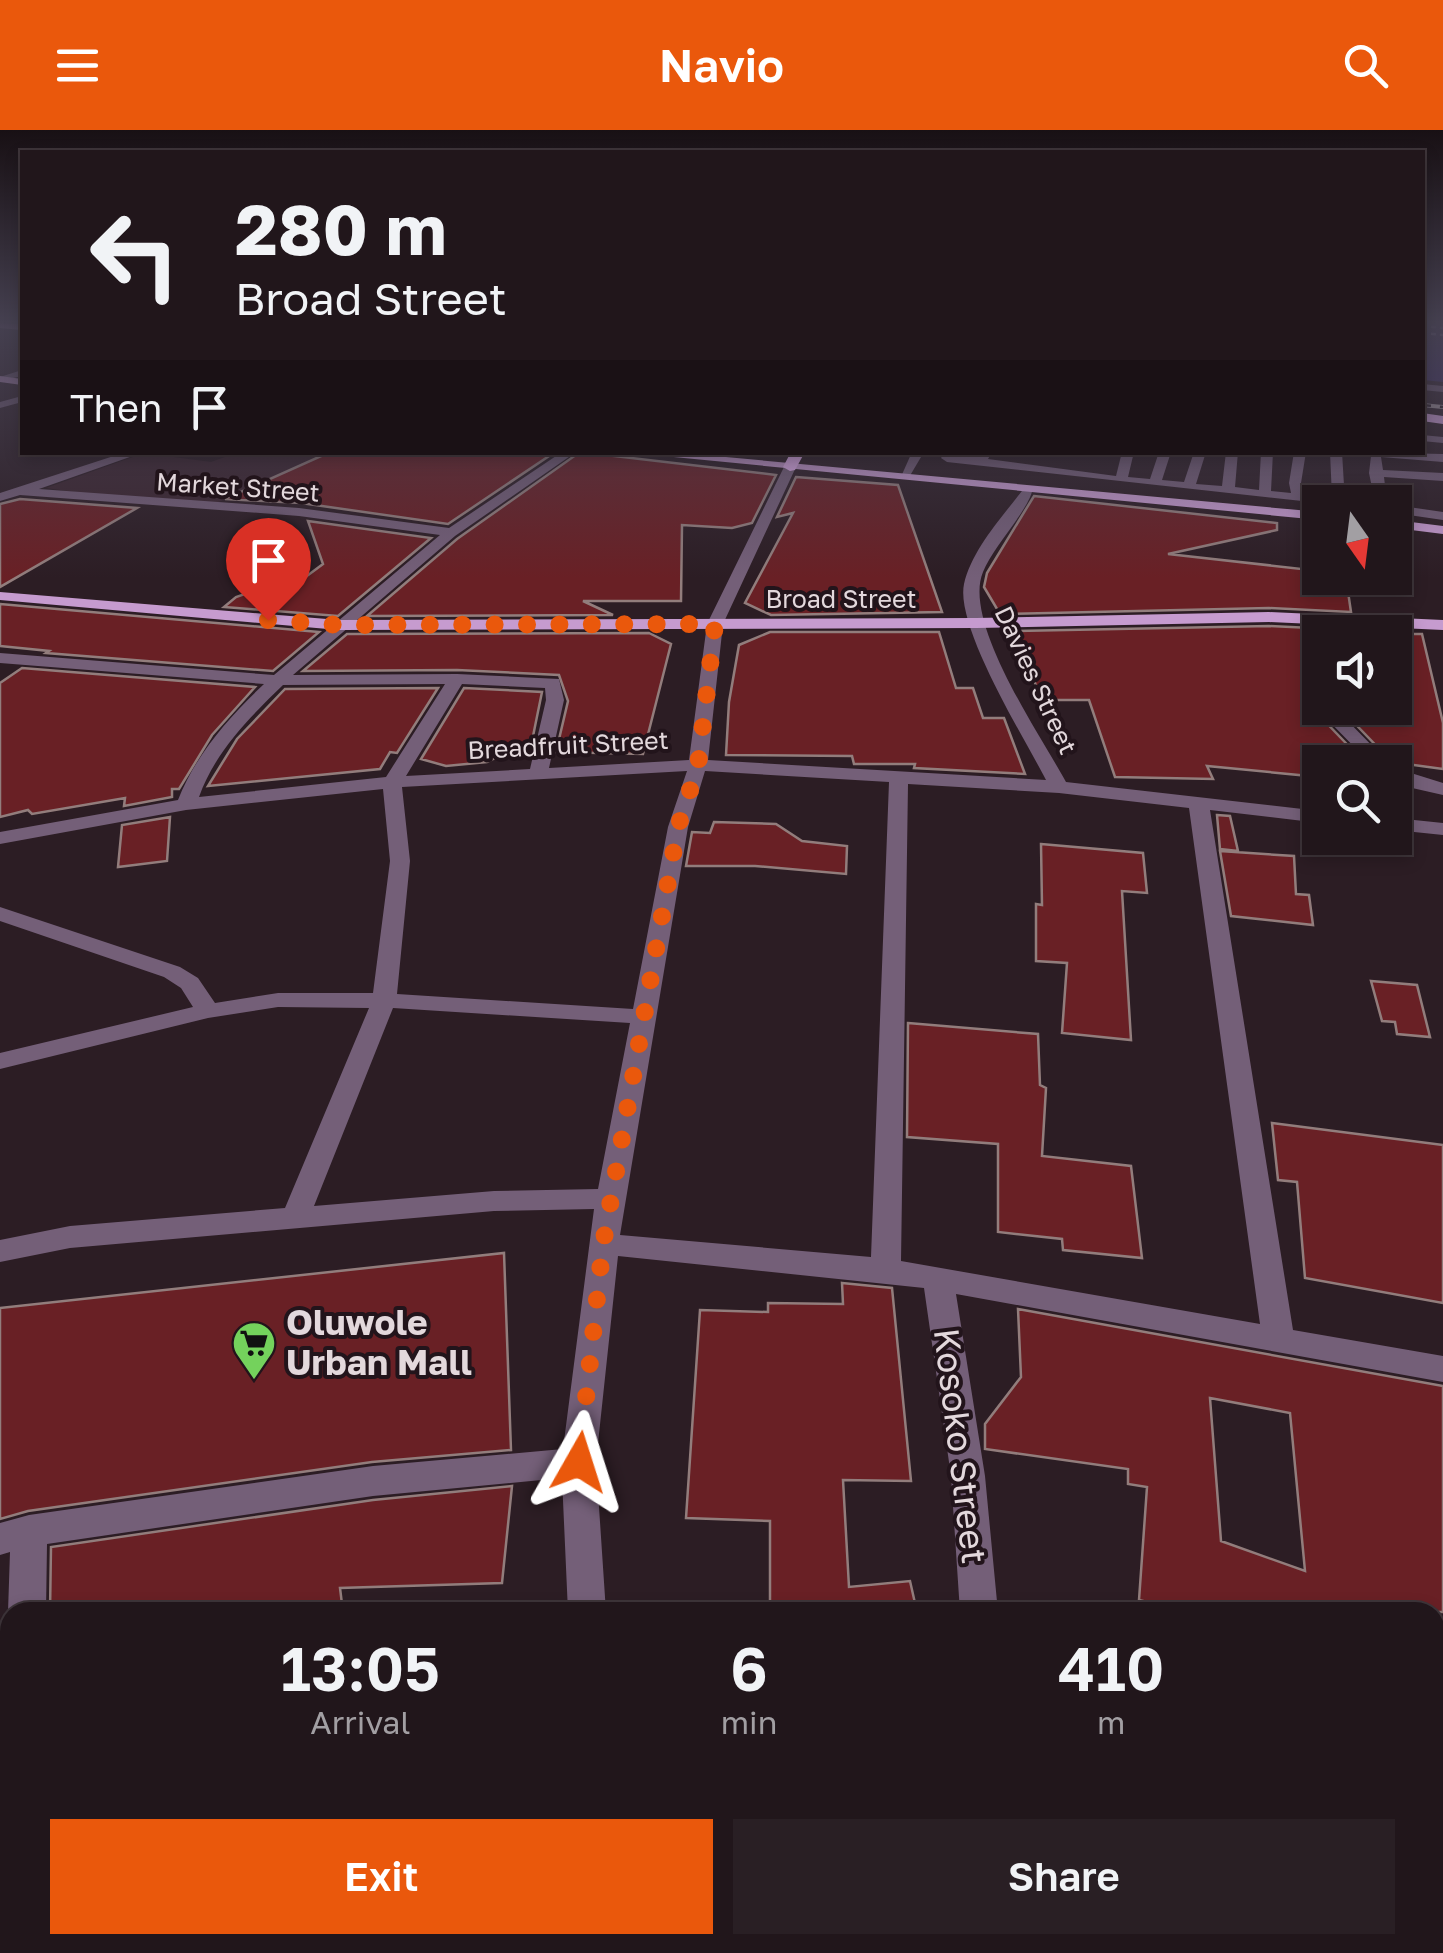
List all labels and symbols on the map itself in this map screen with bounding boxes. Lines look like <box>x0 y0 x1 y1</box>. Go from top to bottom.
street label: Market Street <box>155 465 321 508</box>
north arrow <box>1302 485 1412 595</box>
pin <box>226 518 311 621</box>
street label: Broad Street <box>765 583 917 614</box>
street label: Davies Street <box>989 601 1084 759</box>
street label: Breadfruit Street <box>467 724 669 765</box>
place label: Oluwole Urban Mall <box>286 1301 472 1383</box>
supermarket icon: Oluwole Urban Mall <box>231 1320 277 1381</box>
street label: Kosoko Street <box>926 1326 996 1566</box>
position arrow <box>527 1410 631 1514</box>

